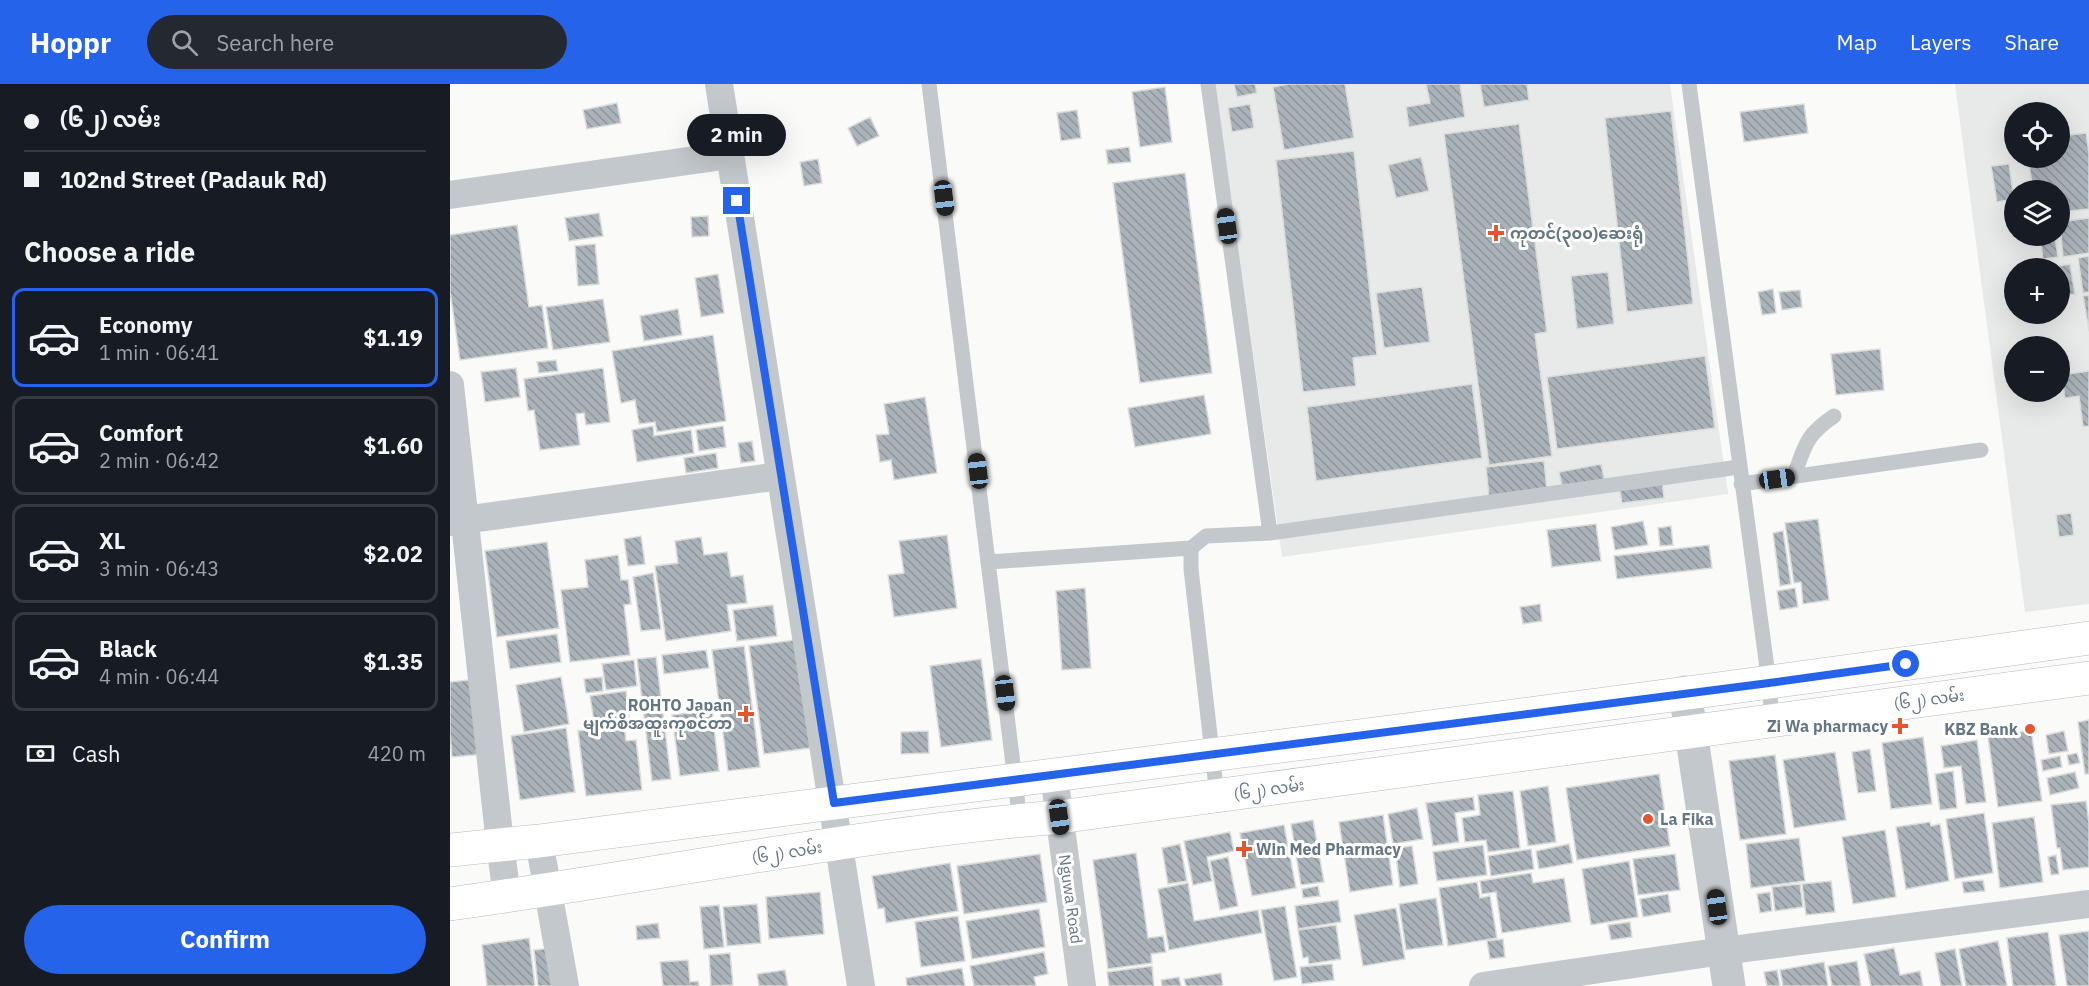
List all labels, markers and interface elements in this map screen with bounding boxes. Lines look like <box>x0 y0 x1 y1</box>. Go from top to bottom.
search box <box>147 15 567 69</box>
text: Hoppr <box>30 24 111 61</box>
icon: search <box>168 26 201 59</box>
text: Search here <box>216 28 334 57</box>
text: Map <box>1837 28 1877 56</box>
text: Layers <box>1910 28 1972 56</box>
text: Share <box>2005 28 2059 56</box>
map controls <box>2004 102 2070 402</box>
button: locate <box>2004 102 2070 168</box>
text: (၆၂) လမ်း <box>60 104 161 133</box>
callout: 2 min <box>688 114 786 156</box>
text: 2 min <box>710 121 763 148</box>
text: 102nd Street (Padauk Rd) <box>60 165 327 194</box>
car <box>933 179 955 217</box>
button: layers <box>2004 180 2070 246</box>
route end <box>723 187 750 214</box>
car <box>1216 207 1238 245</box>
place label: ကုတင်(၃၀၀)ဆေးရုံ <box>1510 222 1643 247</box>
marker: ကုတင်(၃၀၀)ဆေးရုံ <box>1487 224 1505 242</box>
text: Choose a ride <box>24 234 195 269</box>
button: + <box>2004 258 2070 324</box>
text: Economy <box>99 310 193 339</box>
icon: car <box>27 311 81 365</box>
text: $1.19 <box>363 323 423 352</box>
button: − <box>2004 336 2070 402</box>
text: 1 min · 06:41 <box>99 339 219 366</box>
text: Comfort <box>99 418 183 447</box>
icon: car <box>27 419 81 473</box>
text: $1.60 <box>363 431 423 460</box>
text: 2 min · 06:42 <box>99 447 219 474</box>
car <box>967 452 989 490</box>
car <box>1758 468 1796 490</box>
text: XL <box>99 526 125 555</box>
icon: car <box>27 527 81 581</box>
text: $2.02 <box>363 539 423 568</box>
text: 3 min · 06:43 <box>99 555 219 582</box>
text: Black <box>99 634 157 663</box>
icon: car <box>27 635 81 689</box>
text: $1.35 <box>363 647 423 676</box>
route start <box>1892 650 1919 677</box>
text: 4 min · 06:44 <box>99 663 219 690</box>
car <box>994 674 1016 712</box>
street label: (၆၂) လမ်း <box>1892 684 1966 717</box>
place label: ROHTO Japan မျက်စိအထူးကုစင်တာ <box>583 695 732 737</box>
marker: ROHTO Japan မျက်စိအထူးကုစင်တာ <box>737 705 755 723</box>
place label: Zi Wa pharmacy <box>1767 716 1888 736</box>
marker: Zi Wa pharmacy <box>1893 719 1907 733</box>
place label: KBZ Bank <box>1944 719 2019 739</box>
marker: KBZ Bank <box>2023 722 2037 736</box>
icon: cash <box>24 737 57 770</box>
text: Cash <box>72 739 121 768</box>
text: 420 m <box>368 740 426 767</box>
street label: (၆၂) လမ်း <box>1232 773 1306 808</box>
car <box>1048 798 1070 836</box>
place label: La Fika <box>1660 809 1714 829</box>
marker: La Fika <box>1641 812 1655 826</box>
street label: (၆၂) လမ်း <box>750 836 824 871</box>
place label: Win Med Pharmacy <box>1256 839 1401 859</box>
marker: Win Med Pharmacy <box>1237 842 1251 856</box>
street label: Nguwa Road <box>1055 853 1087 945</box>
car <box>1706 888 1728 926</box>
button: Confirm <box>24 905 426 974</box>

